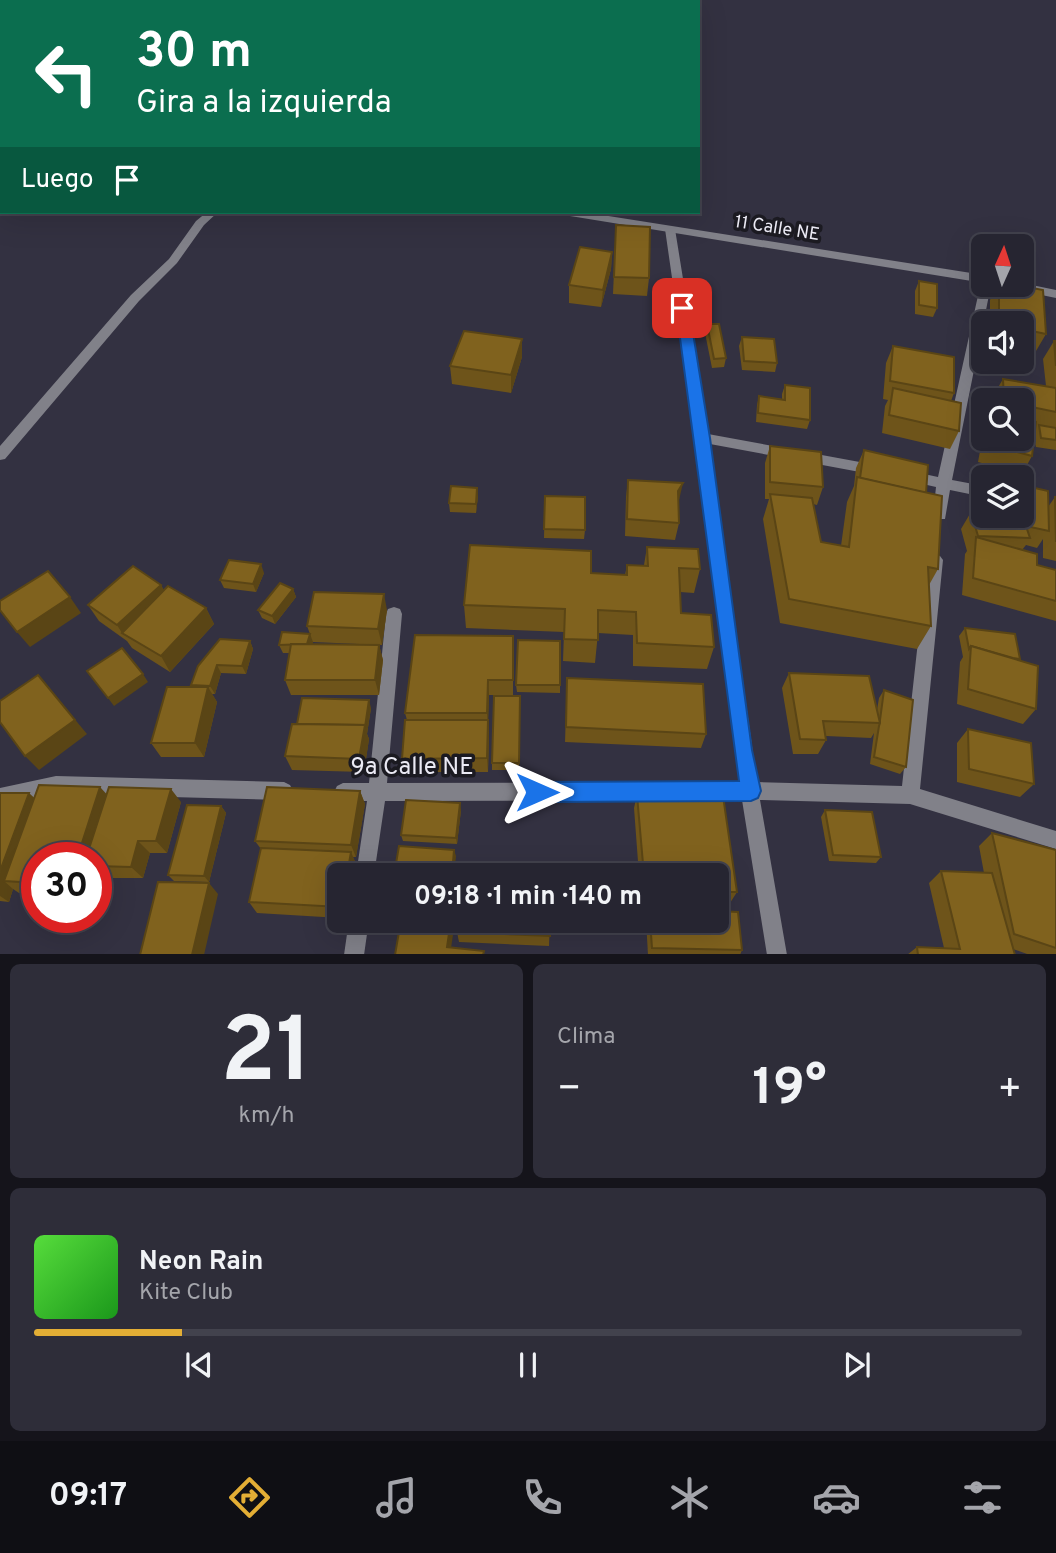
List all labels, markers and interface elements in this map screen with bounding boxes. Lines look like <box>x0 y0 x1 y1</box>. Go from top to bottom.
text: 30 m <box>136 23 252 85</box>
icon: left <box>21 28 112 119</box>
text: Gira a la izquierda <box>136 84 392 124</box>
icon: arrive <box>108 161 146 199</box>
text: Luego <box>21 164 94 197</box>
street label: 11 Calle NE <box>733 211 821 247</box>
north arrow <box>971 234 1034 298</box>
map controls <box>971 234 1034 528</box>
pin <box>652 278 712 338</box>
icon: arrive <box>663 289 701 327</box>
button: sound <box>971 311 1034 374</box>
button: search <box>971 388 1034 451</box>
button: layers <box>971 465 1034 528</box>
street label: 9a Calle NE <box>350 753 474 783</box>
position arrow <box>500 755 574 829</box>
speed limit sign: 30 <box>21 842 112 933</box>
text: 09:18 · 1 min · 140 m <box>414 881 642 914</box>
text: 21 <box>220 999 313 1114</box>
text: Clima <box>557 1023 615 1052</box>
text: 19° <box>752 1057 827 1123</box>
text: − <box>557 1066 582 1115</box>
text: + <box>997 1066 1022 1115</box>
text: km/h <box>239 1102 294 1131</box>
text: Neon Rain <box>139 1246 264 1279</box>
text: Kite Club <box>139 1279 233 1308</box>
icon: previous <box>180 1346 218 1384</box>
icon: pause <box>509 1346 547 1384</box>
icon: next <box>838 1346 876 1384</box>
icon: directions <box>225 1473 274 1522</box>
icon: music <box>372 1473 421 1522</box>
icon: phone <box>518 1473 567 1522</box>
icon: climate <box>665 1473 714 1522</box>
icon: car <box>812 1473 861 1522</box>
icon: filters <box>958 1473 1007 1522</box>
text: 09:17 <box>49 1477 127 1517</box>

